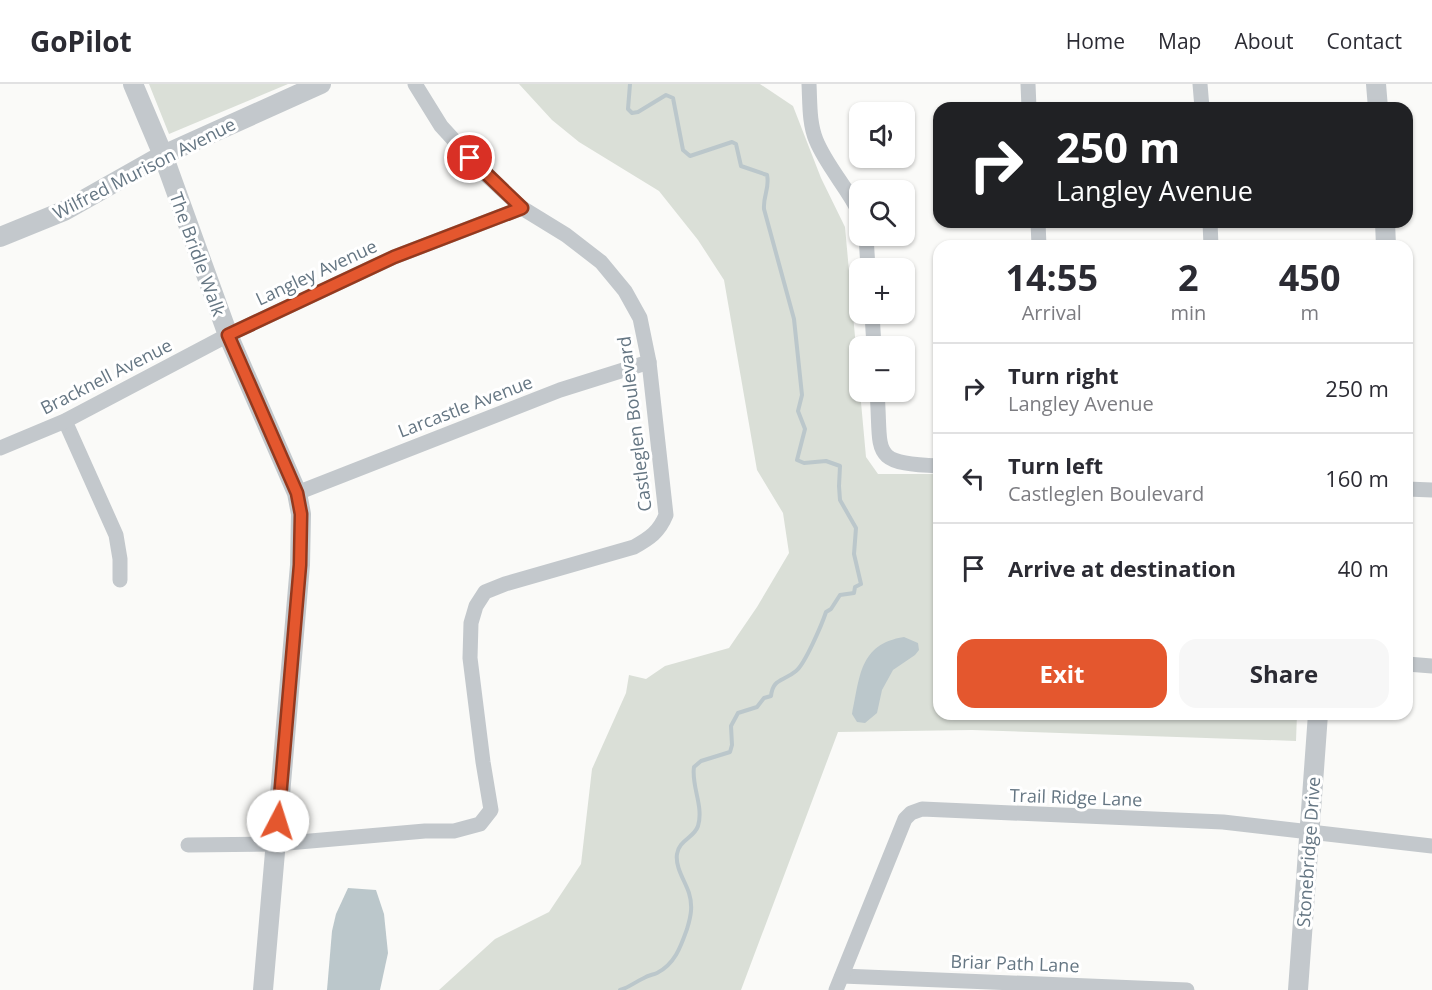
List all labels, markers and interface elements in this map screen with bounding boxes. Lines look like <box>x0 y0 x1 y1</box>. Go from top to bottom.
text: GoPilot <box>30 22 132 60</box>
text: Home <box>1066 27 1125 55</box>
text: Map <box>1158 27 1201 55</box>
text: About <box>1234 27 1294 55</box>
text: Contact <box>1327 27 1402 55</box>
map controls <box>849 102 915 402</box>
button: sound <box>849 102 915 168</box>
street label: Wilfred Murison Avenue <box>49 111 239 225</box>
text: 250 m <box>1056 118 1180 175</box>
icon: right <box>957 126 1035 204</box>
pin <box>444 132 495 183</box>
icon: arrive <box>453 141 486 174</box>
text: Langley Avenue <box>1056 172 1253 209</box>
button: search <box>849 180 915 246</box>
street label: The Bridle Walk <box>164 189 232 320</box>
street label: Langley Avenue <box>251 233 381 311</box>
text: 14:55 <box>1005 253 1098 302</box>
text: 2 <box>1178 253 1199 302</box>
text: 450 <box>1279 253 1341 302</box>
button: + <box>849 258 915 324</box>
text: Arrival <box>1022 299 1082 326</box>
text: min <box>1170 299 1206 326</box>
text: m <box>1300 299 1319 326</box>
street label: Bracknell Avenue <box>36 332 176 420</box>
street label: Castleglen Boulevard <box>611 335 657 513</box>
button: − <box>849 336 915 402</box>
text: Turn right <box>1008 360 1119 390</box>
street label: Larcastle Avenue <box>394 369 536 443</box>
icon: right <box>957 372 990 405</box>
text: 250 m <box>1325 373 1389 403</box>
text: Langley Avenue <box>1008 390 1154 417</box>
text: Turn left <box>1008 450 1103 480</box>
icon: left <box>957 462 990 495</box>
text: 160 m <box>1325 463 1389 493</box>
text: Castleglen Boulevard <box>1008 480 1204 507</box>
icon: arrive <box>957 552 990 585</box>
text: Arrive at destination <box>1008 553 1236 583</box>
text: 40 m <box>1338 553 1389 583</box>
button: Exit <box>957 639 1167 708</box>
button: Share <box>1179 639 1389 708</box>
street label: Stonebridge Drive <box>1291 776 1325 928</box>
street label: Trail Ridge Lane <box>1009 783 1143 811</box>
position arrow <box>246 789 310 853</box>
street label: Briar Path Lane <box>950 949 1080 977</box>

